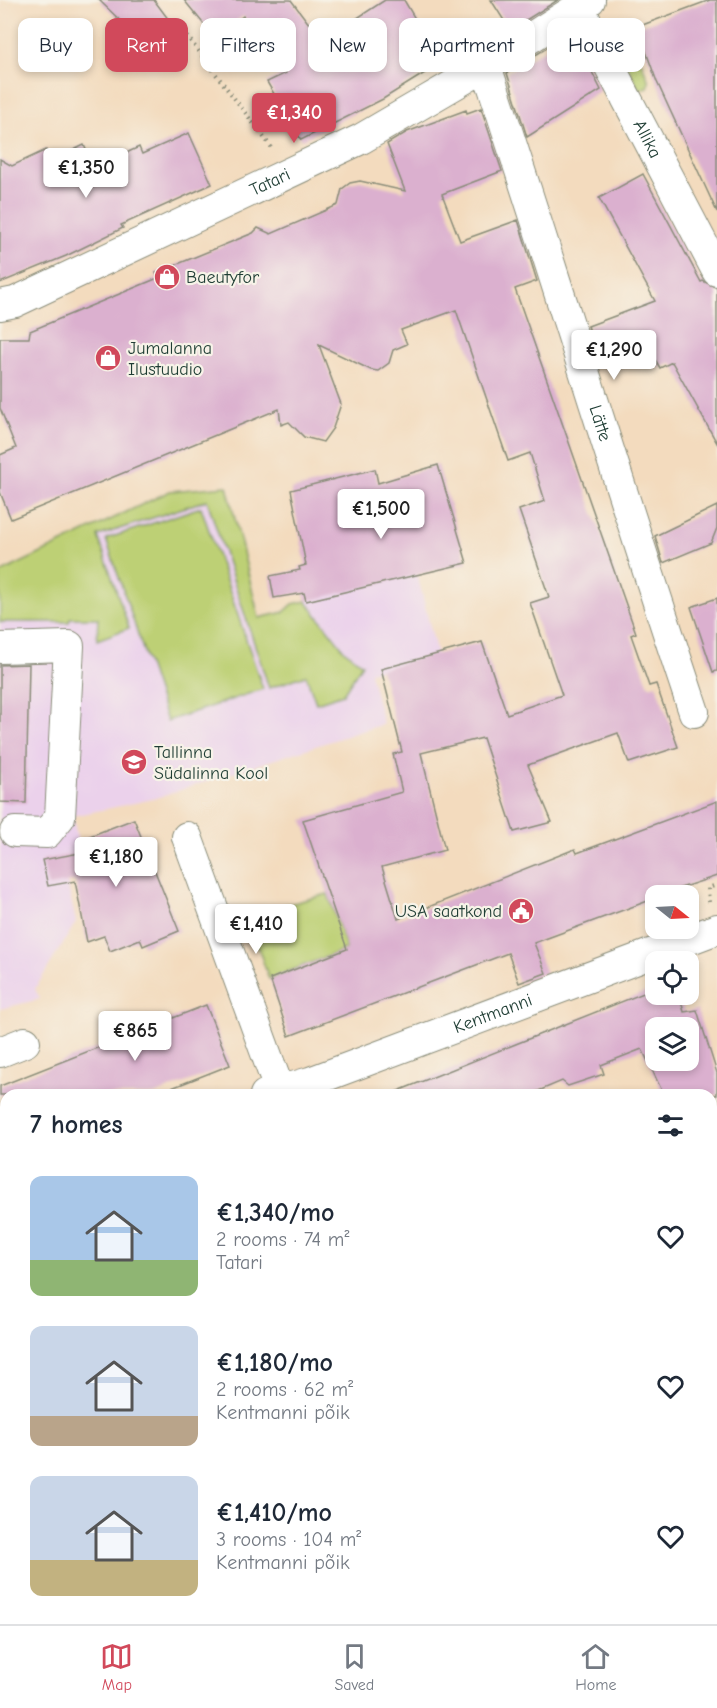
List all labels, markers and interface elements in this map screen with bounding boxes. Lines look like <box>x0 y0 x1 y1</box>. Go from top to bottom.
chip: Buy <box>18 18 93 72</box>
chip: Rent <box>105 18 188 72</box>
chip: Filters <box>200 18 296 72</box>
chip: New <box>308 18 387 72</box>
chip: Apartment <box>399 18 535 72</box>
chip: House <box>547 18 645 72</box>
pin: €1,340 <box>245 93 343 144</box>
text: €1,340 <box>266 101 322 124</box>
street label: Allika <box>629 116 666 162</box>
pin: €1,350 <box>37 148 135 199</box>
text: €1,350 <box>57 156 115 179</box>
street label: Tatari <box>246 164 294 201</box>
shop icon: Baeutyfor <box>152 262 182 292</box>
place label: Baeutyfor <box>186 267 260 288</box>
pin: €1,290 <box>565 330 663 381</box>
place label: Jumalanna Ilustuudio <box>128 338 212 380</box>
text: €1,290 <box>585 338 643 361</box>
shop icon: Jumalanna Ilustuudio <box>93 343 123 373</box>
street label: Lätte <box>584 403 616 444</box>
pin: €1,500 <box>332 489 430 540</box>
text: €1,500 <box>352 497 410 520</box>
place label: Tallinna Südalinna Kool <box>154 742 268 784</box>
school or university icon: Tallinna Südalinna Kool <box>119 747 149 777</box>
pin: €1,180 <box>67 837 165 888</box>
text: €1,180 <box>89 845 144 868</box>
north arrow <box>645 885 699 939</box>
map controls <box>645 885 699 1071</box>
public building icon: USA saatkond <box>506 896 536 926</box>
place label: USA saatkond <box>395 901 502 922</box>
pin: €1,410 <box>207 904 305 955</box>
text: €1,410 <box>229 912 283 935</box>
button: locate <box>645 951 699 1005</box>
street label: Kentmanni <box>451 989 535 1038</box>
pin: €865 <box>99 1011 171 1062</box>
button: layers <box>645 1017 699 1071</box>
text: €865 <box>112 1019 158 1042</box>
icon: filters <box>654 1109 687 1142</box>
text: 7 homes <box>30 1110 123 1140</box>
text: €1,340/mo <box>216 1198 335 1228</box>
icon: home <box>78 1200 150 1272</box>
icon: heart <box>654 1220 687 1253</box>
text: 2 rooms · 74 m² <box>216 1228 349 1251</box>
text: Tatari <box>216 1251 263 1274</box>
text: €1,180/mo <box>216 1348 333 1378</box>
icon: home <box>78 1350 150 1422</box>
icon: heart <box>654 1370 687 1403</box>
text: 2 rooms · 62 m² <box>216 1378 353 1401</box>
text: Kentmanni põik <box>216 1401 350 1424</box>
text: €1,410/mo <box>216 1498 332 1528</box>
icon: home <box>78 1500 150 1572</box>
icon: heart <box>654 1520 687 1553</box>
text: 3 rooms · 104 m² <box>216 1528 361 1551</box>
text: Kentmanni põik <box>216 1551 350 1574</box>
tab: Map <box>100 1640 133 1694</box>
tab: Saved <box>334 1640 374 1694</box>
tab: Home <box>575 1640 617 1694</box>

